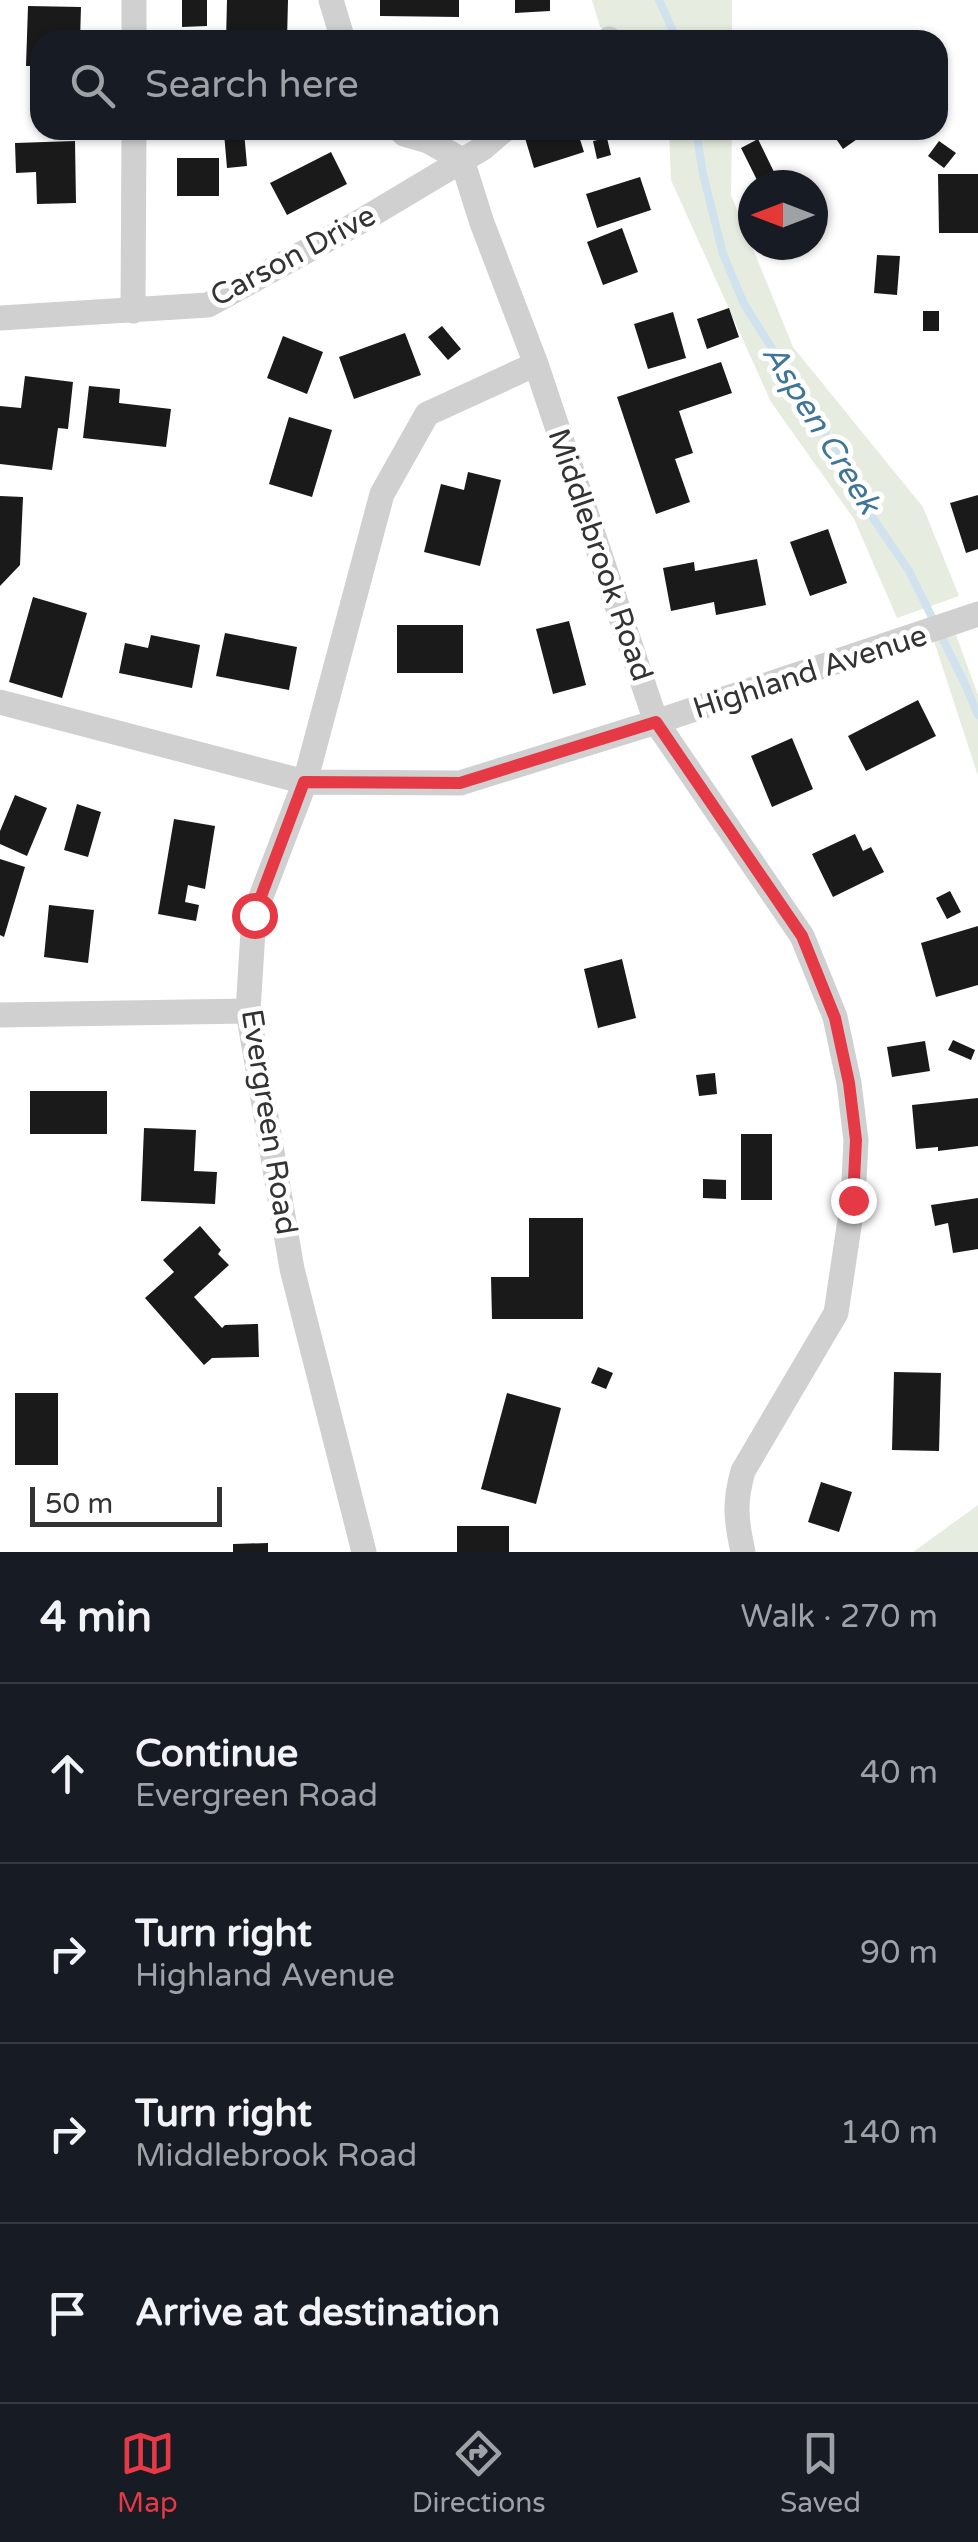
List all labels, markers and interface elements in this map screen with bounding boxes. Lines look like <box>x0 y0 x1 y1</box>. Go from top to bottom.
search box <box>30 30 948 140</box>
icon: search <box>65 58 120 113</box>
text: Search here <box>145 62 359 108</box>
north arrow <box>738 170 828 260</box>
street label: Carson Drive <box>204 197 382 315</box>
water label: Aspen Creek <box>754 337 890 523</box>
street label: Middlebrook Road <box>539 424 661 686</box>
street label: Highland Avenue <box>688 617 932 727</box>
route start <box>232 893 278 939</box>
street label: Evergreen Road <box>233 1007 305 1237</box>
route end <box>831 1178 877 1224</box>
scale bar <box>30 1482 222 1526</box>
text: 50 m <box>45 1487 113 1521</box>
text: 4 min <box>40 1592 152 1643</box>
text: Walk · 270 m <box>741 1598 938 1636</box>
text: Continue <box>135 1731 298 1777</box>
icon: ahead <box>40 1746 95 1801</box>
text: 40 m <box>860 1754 938 1792</box>
text: Evergreen Road <box>135 1777 378 1815</box>
text: Turn right <box>135 1911 312 1957</box>
icon: right <box>40 1926 95 1981</box>
text: 90 m <box>860 1934 938 1972</box>
text: Highland Avenue <box>135 1957 395 1995</box>
text: Turn right <box>135 2091 312 2137</box>
icon: right <box>40 2106 95 2161</box>
text: 140 m <box>840 2114 938 2152</box>
text: Middlebrook Road <box>135 2137 417 2175</box>
icon: arrive <box>40 2286 95 2341</box>
text: Arrive at destination <box>135 2290 500 2336</box>
tab: Map <box>117 2426 178 2520</box>
tab: Directions <box>412 2426 546 2520</box>
tab: Saved <box>780 2426 861 2520</box>

